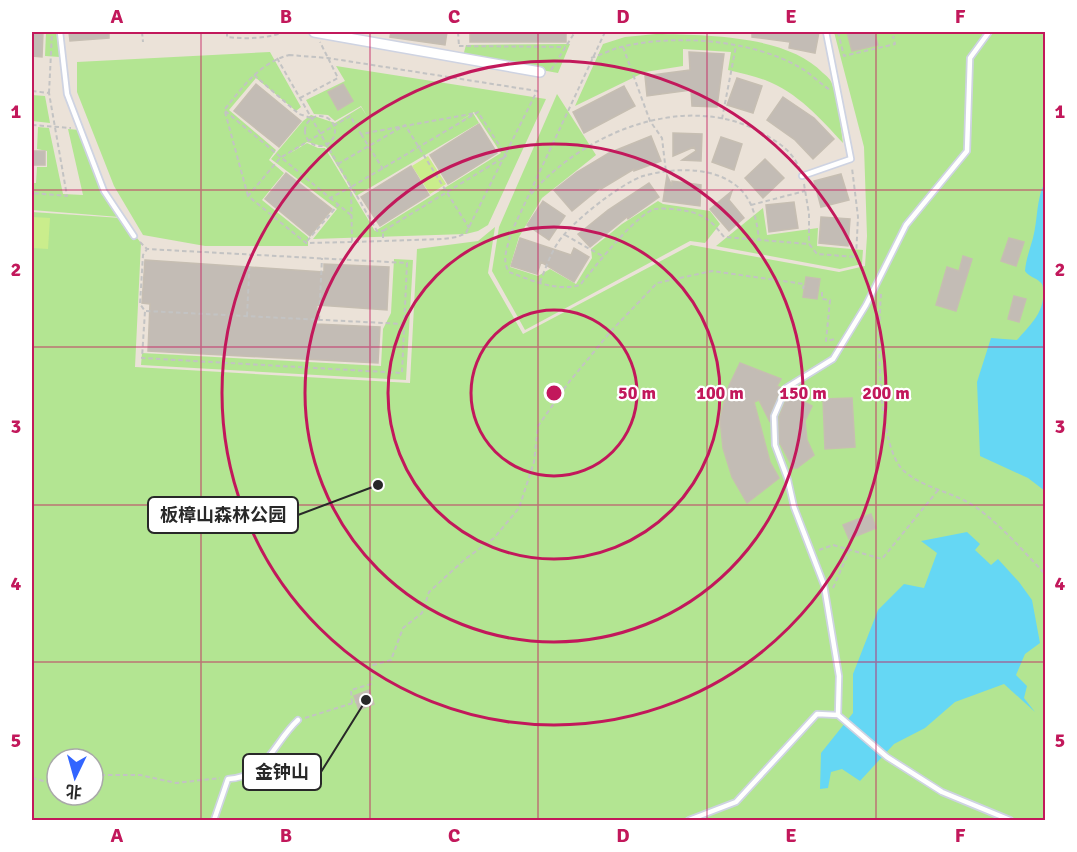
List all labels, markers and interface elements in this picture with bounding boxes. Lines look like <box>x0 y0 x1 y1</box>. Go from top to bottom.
text: A <box>111 4 124 29</box>
text: B <box>280 4 292 29</box>
text: C <box>448 4 460 29</box>
text: D <box>616 4 630 29</box>
text: E <box>785 4 797 29</box>
text: F <box>955 4 966 29</box>
text: 1 <box>11 99 22 124</box>
text: 1 <box>1055 99 1066 124</box>
text: 2 <box>11 257 21 282</box>
text: 2 <box>1055 257 1065 282</box>
text: 50 m <box>618 382 656 404</box>
text: 100 m <box>696 382 744 404</box>
text: 150 m <box>779 382 827 404</box>
text: 200 m <box>862 382 910 404</box>
centre of rings <box>544 383 564 403</box>
text: 3 <box>11 414 21 439</box>
text: 3 <box>1055 414 1065 439</box>
callout: 板樟山森林公园 <box>148 497 298 533</box>
text: 板樟山森林公园 <box>160 504 286 526</box>
text: 4 <box>11 571 22 596</box>
text: 4 <box>1055 571 1066 596</box>
text: 5 <box>11 728 21 753</box>
text: 5 <box>1055 728 1065 753</box>
north arrow <box>45 747 105 807</box>
callout: 金钟山 <box>243 754 321 790</box>
text: 金钟山 <box>255 761 309 783</box>
text: 北 <box>65 780 83 802</box>
text: A <box>111 823 124 848</box>
text: B <box>280 823 292 848</box>
text: C <box>448 823 460 848</box>
text: D <box>616 823 630 848</box>
text: E <box>785 823 797 848</box>
text: F <box>955 823 966 848</box>

